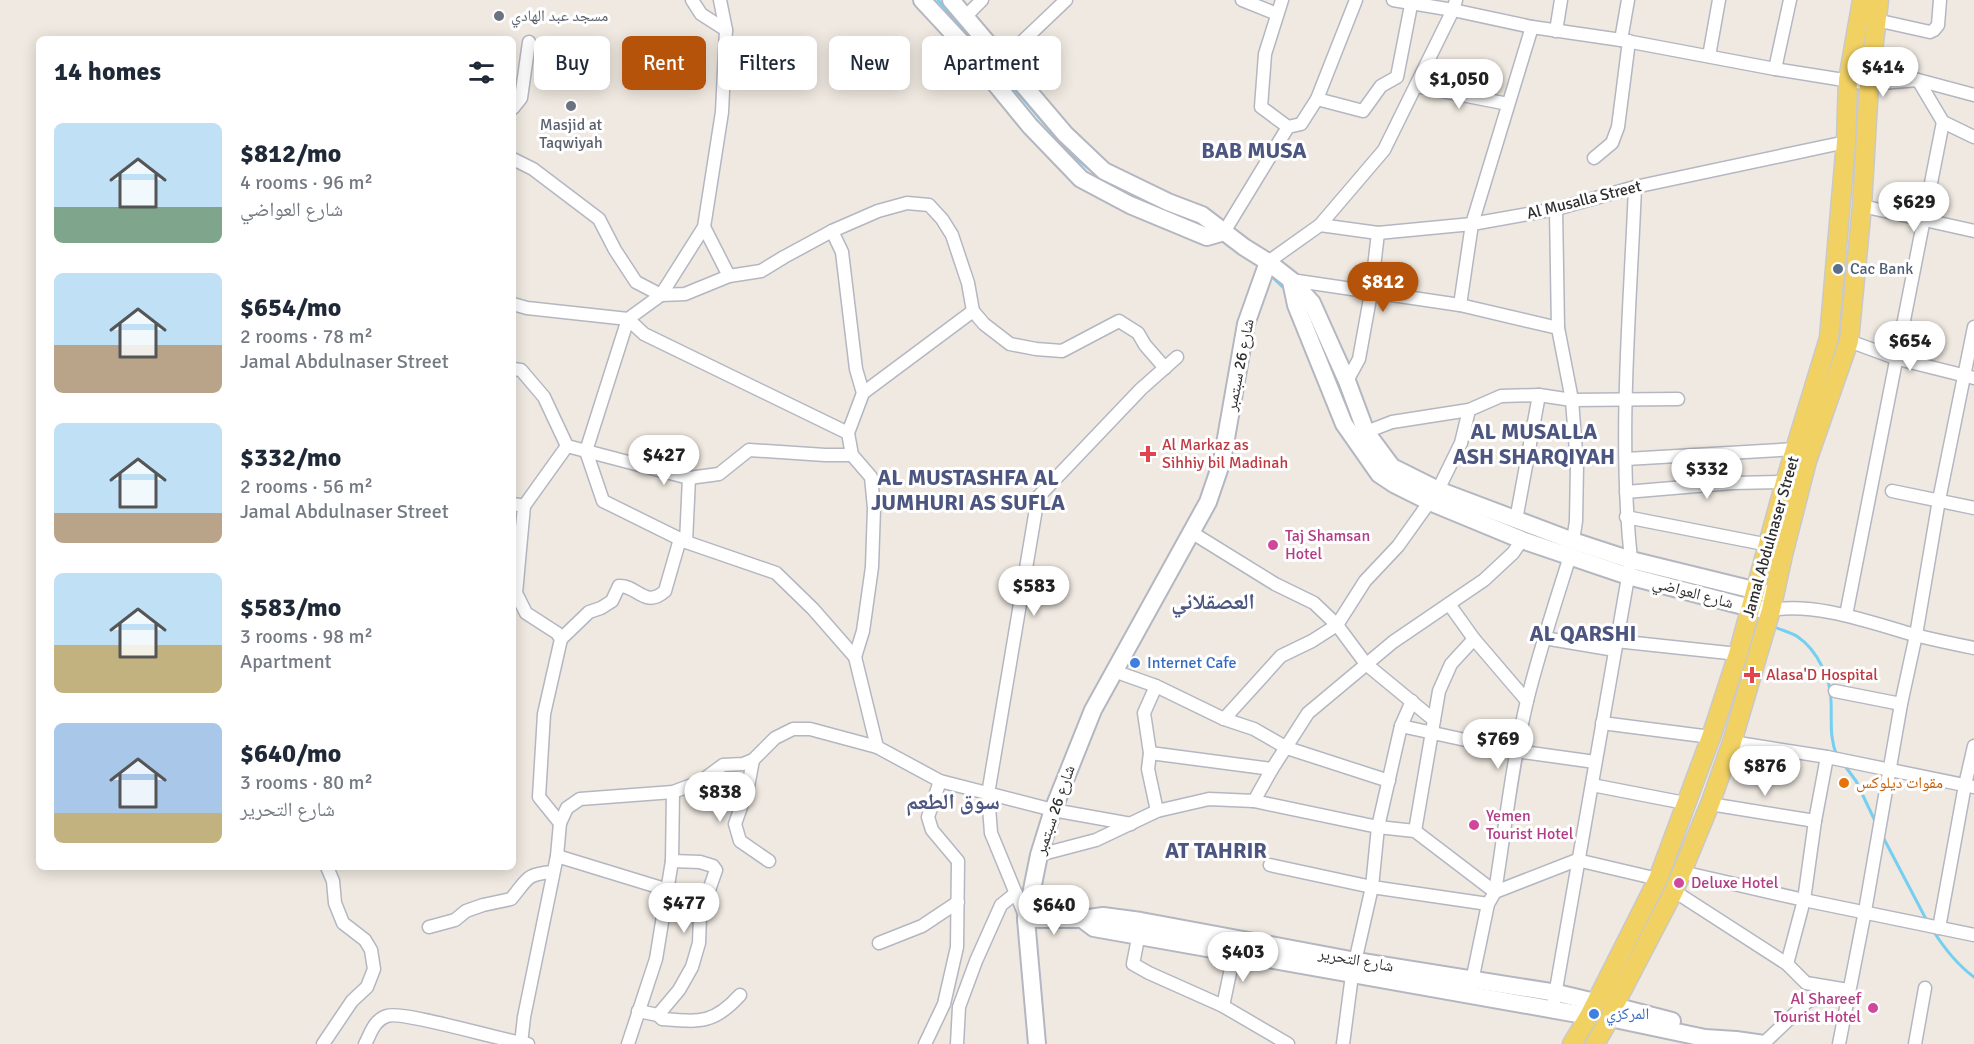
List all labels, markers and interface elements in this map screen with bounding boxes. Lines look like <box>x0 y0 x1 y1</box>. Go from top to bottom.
place label: مسجد عبد الهادي <box>511 6 608 28</box>
marker: مسجد عبد الهادي <box>492 9 506 23</box>
chip: Buy <box>534 36 610 90</box>
chip: Rent <box>622 36 706 90</box>
chip: Filters <box>718 36 817 90</box>
chip: New <box>829 36 910 90</box>
chip: Apartment <box>922 36 1061 90</box>
pin: $414 <box>1847 47 1919 98</box>
text: $414 <box>1861 54 1905 79</box>
text: 14 homes <box>54 56 161 88</box>
icon: filters <box>465 56 498 89</box>
pin: $1,050 <box>1410 59 1508 110</box>
text: $1,050 <box>1429 66 1489 91</box>
marker: Masjid at Taqwiyah <box>564 99 578 113</box>
place label: Masjid at Taqwiyah <box>539 115 603 153</box>
district label: BAB MUSA <box>1201 137 1307 164</box>
text: $812/mo <box>240 138 341 170</box>
icon: home <box>102 147 174 219</box>
text: 4 rooms · 96 m² <box>240 170 373 195</box>
street label: Al Musalla Street <box>1525 176 1644 224</box>
pin: $629 <box>1878 182 1950 233</box>
text: $629 <box>1892 189 1936 214</box>
text: شارع العواضي <box>240 197 343 222</box>
place label: Cac Bank <box>1850 259 1913 279</box>
pin: $812 <box>1347 262 1419 313</box>
marker: Cac Bank <box>1831 262 1845 276</box>
text: $812 <box>1361 269 1405 294</box>
text: $654/mo <box>240 292 341 324</box>
icon: home <box>102 297 174 369</box>
street label: شارع 26 سبتمبر <box>1221 317 1259 414</box>
pin: $654 <box>1874 321 1946 372</box>
text: 2 rooms · 78 m² <box>240 324 373 349</box>
text: $654 <box>1888 328 1932 353</box>
text: Jamal Abdulnaser Street <box>240 349 449 374</box>
district label: AL MUSALLA ASH SHARQIYAH <box>1453 418 1615 470</box>
pin: $427 <box>628 435 700 486</box>
place label: Al Markaz as Sihhiy bil Madinah <box>1162 435 1288 473</box>
text: $332/mo <box>240 442 341 474</box>
text: $427 <box>642 442 686 467</box>
marker: Al Markaz as Sihhiy bil Madinah <box>1139 445 1157 463</box>
icon: home <box>102 447 174 519</box>
pin: $332 <box>1671 449 1743 500</box>
street label: Jamal Abdulnaser Street <box>1738 454 1804 620</box>
text: $332 <box>1685 456 1729 481</box>
district label: AL MUSTASHFA AL JUMHURI AS SUFLA <box>871 464 1065 516</box>
text: 2 rooms · 56 m² <box>240 474 373 499</box>
text: Jamal Abdulnaser Street <box>240 499 449 524</box>
place label: Taj Shamsan Hotel <box>1285 526 1370 564</box>
marker: Taj Shamsan Hotel <box>1266 538 1280 552</box>
pin: $583 <box>998 566 1070 617</box>
text: $583 <box>1012 573 1056 598</box>
street label: شارع العواضي <box>1650 573 1735 615</box>
district label: العصقلاني <box>1171 588 1255 618</box>
text: $583/mo <box>240 592 341 624</box>
icon: home <box>102 597 174 669</box>
district label: AL QARSHI <box>1530 620 1636 647</box>
text: 3 rooms · 98 m² <box>240 624 373 649</box>
text: Apartment <box>240 649 332 674</box>
place label: Internet Cafe <box>1147 653 1237 673</box>
marker: Internet Cafe <box>1128 656 1142 670</box>
place label: Alasa'D Hospital <box>1766 665 1878 685</box>
marker: Alasa'D Hospital <box>1743 666 1761 684</box>
pin: $769 <box>1462 719 1534 770</box>
text: $769 <box>1476 726 1520 751</box>
text: $640/mo <box>240 738 341 770</box>
pin: $876 <box>1729 746 1801 797</box>
icon: home <box>102 747 174 819</box>
text: $876 <box>1743 753 1787 778</box>
street label: شارع 26 سبتمبر <box>1030 763 1080 858</box>
text: 3 rooms · 80 m² <box>240 770 373 795</box>
pin: $838 <box>684 772 756 823</box>
place label: مقوات ديلوكس <box>1856 773 1943 793</box>
marker: مقوات ديلوكس <box>1837 776 1851 790</box>
text: $838 <box>698 779 742 804</box>
district label: سوق الطعم <box>906 788 1000 816</box>
text: شارع التحرير <box>240 797 335 822</box>
place label: Yemen Tourist Hotel <box>1486 806 1574 844</box>
marker: Yemen Tourist Hotel <box>1467 818 1481 832</box>
district label: AT TAHRIR <box>1165 837 1267 864</box>
place label: Deluxe Hotel <box>1691 873 1779 893</box>
marker: Deluxe Hotel <box>1672 876 1686 890</box>
pin: $477 <box>648 883 720 934</box>
pin: $640 <box>1018 885 1090 936</box>
text: $477 <box>662 890 706 915</box>
text: $640 <box>1032 892 1076 917</box>
pin: $403 <box>1207 932 1279 983</box>
text: $403 <box>1221 939 1265 964</box>
street label: شارع التحرير <box>1316 943 1395 976</box>
place label: Al Shareef Tourist Hotel <box>1774 989 1862 1027</box>
marker: Al Shareef Tourist Hotel <box>1866 1001 1880 1015</box>
place label: المركزي <box>1606 1004 1649 1026</box>
marker: المركزي <box>1587 1007 1601 1021</box>

